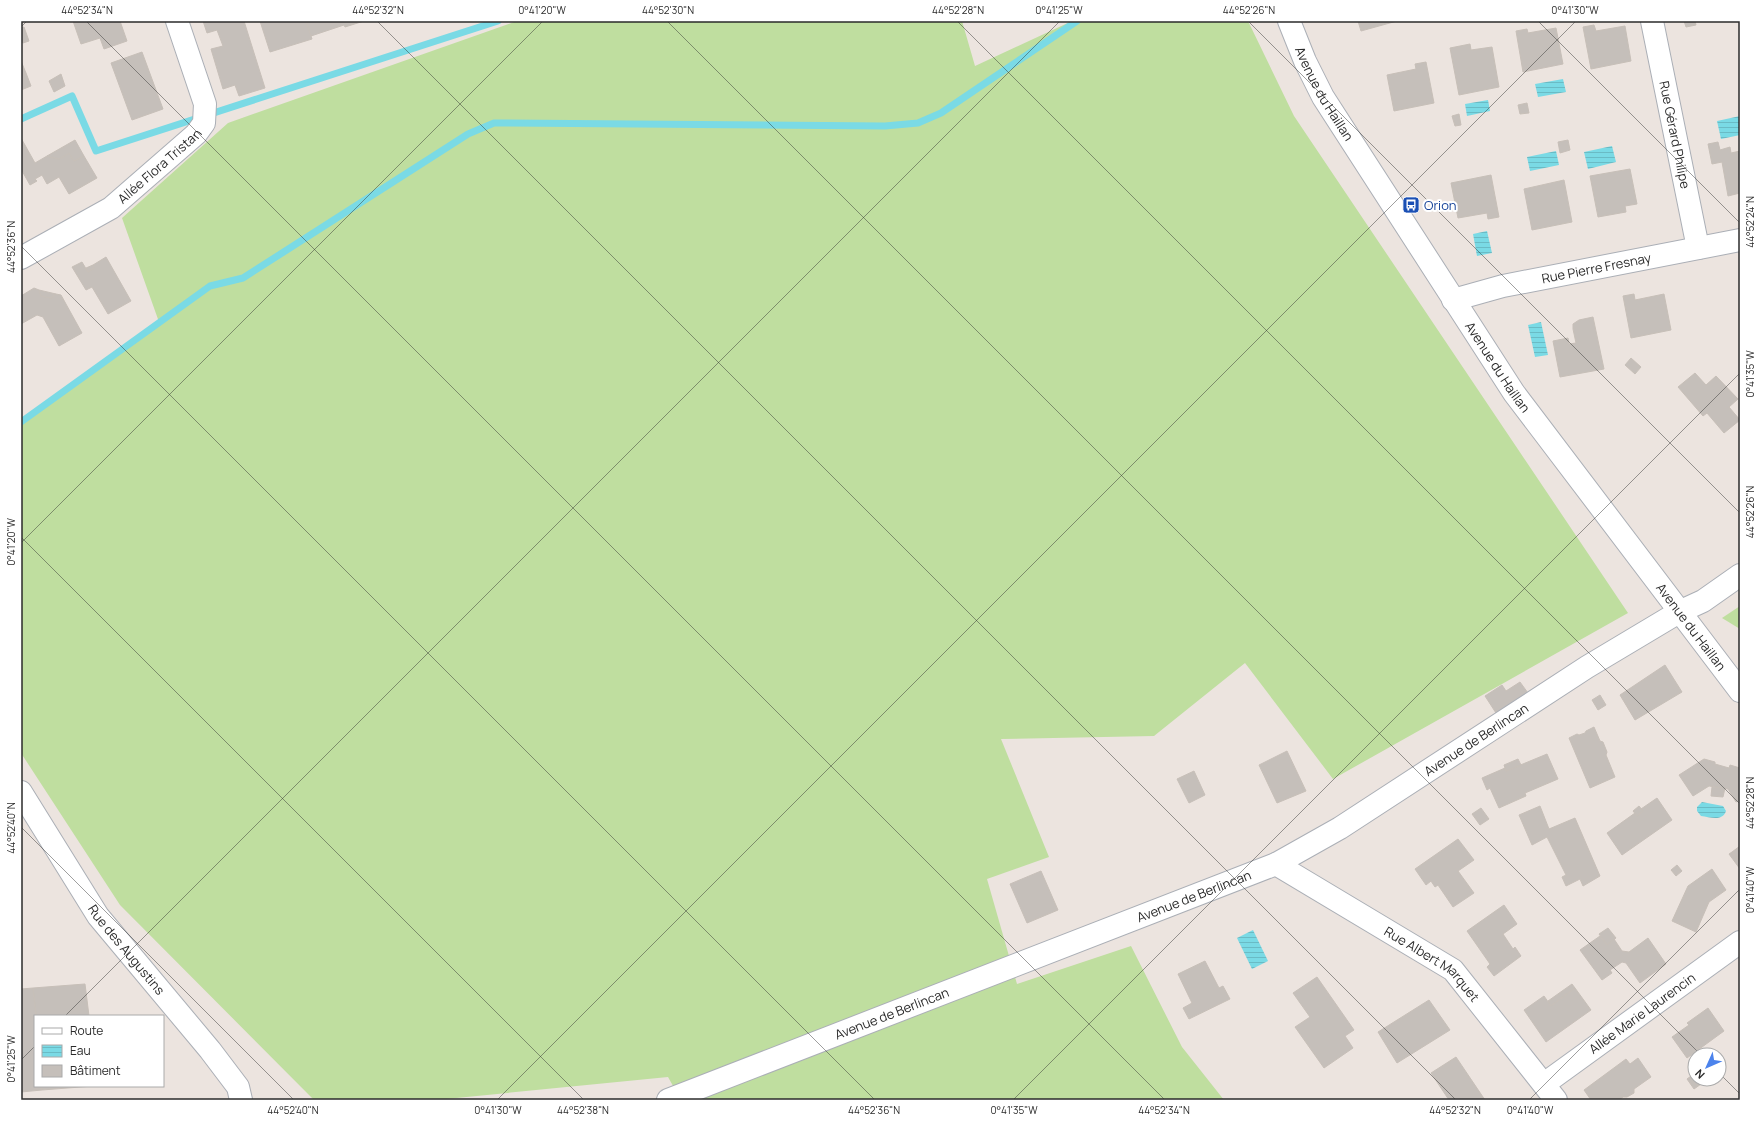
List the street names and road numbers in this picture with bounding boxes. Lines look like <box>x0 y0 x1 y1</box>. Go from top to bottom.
street label: Avenue du Haillan <box>1291 44 1358 144</box>
street label: Rue Gérard Philipe <box>1655 79 1695 191</box>
street label: Allée Flora Tristan <box>114 125 206 207</box>
street label: Rue Pierre Fresnay <box>1540 248 1653 287</box>
street label: Avenue du Haillan <box>1461 318 1535 416</box>
street label: Avenue du Haillan <box>1652 579 1730 674</box>
street label: Avenue de Berlincan <box>1420 699 1532 780</box>
street label: Avenue de Berlincan <box>1134 866 1254 926</box>
street label: Rue des Augustins <box>84 901 169 999</box>
street label: Rue Albert Marquet <box>1381 922 1484 1005</box>
street label: Allée Marie Laurencin <box>1585 968 1699 1058</box>
street label: Avenue de Berlincan <box>832 983 952 1043</box>

